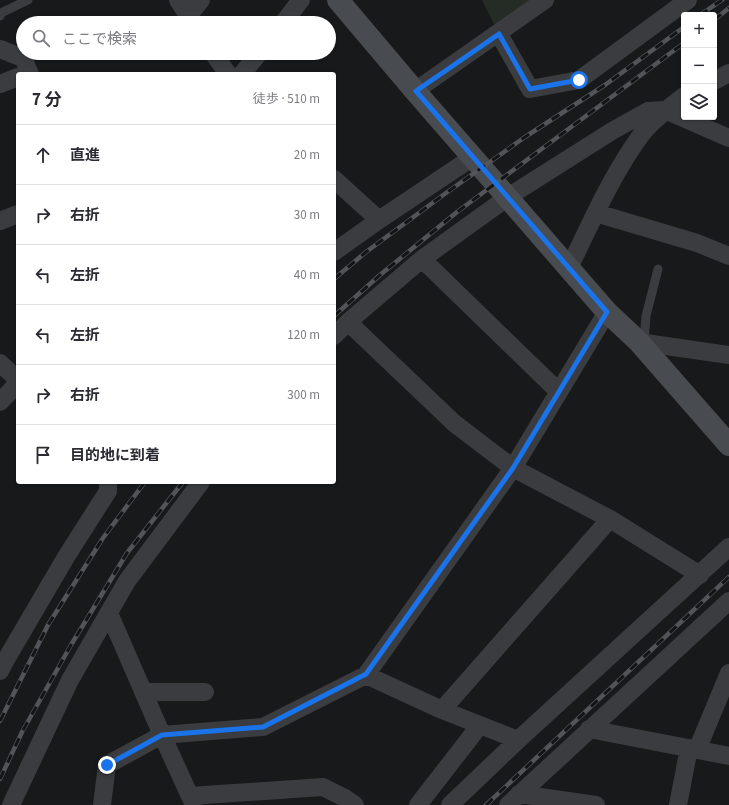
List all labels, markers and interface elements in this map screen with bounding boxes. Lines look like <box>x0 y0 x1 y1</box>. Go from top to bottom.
map controls <box>681 12 717 120</box>
button: + <box>681 12 717 48</box>
search box <box>16 16 336 60</box>
icon: search <box>30 27 52 49</box>
text: ここで検索 <box>62 29 137 50</box>
button: − <box>681 48 717 84</box>
route start <box>570 71 588 89</box>
button: layers <box>681 84 717 120</box>
text: 7 分 <box>32 88 61 112</box>
text: 徒歩 · 510 m <box>253 90 320 108</box>
icon: ahead <box>32 144 54 166</box>
text: 直進 <box>70 145 100 166</box>
text: 20 m <box>294 146 320 164</box>
icon: right <box>32 204 54 226</box>
text: 右折 <box>70 205 100 226</box>
text: 30 m <box>294 206 320 224</box>
icon: left <box>32 264 54 286</box>
text: 左折 <box>70 265 100 286</box>
text: 40 m <box>294 266 320 284</box>
icon: left <box>32 324 54 346</box>
text: 左折 <box>70 325 100 346</box>
text: 120 m <box>287 326 320 344</box>
icon: right <box>32 384 54 406</box>
text: 右折 <box>70 385 100 406</box>
text: 300 m <box>287 386 320 404</box>
icon: arrive <box>32 444 54 466</box>
text: 目的地に到着 <box>70 445 160 466</box>
route end <box>98 756 116 774</box>

